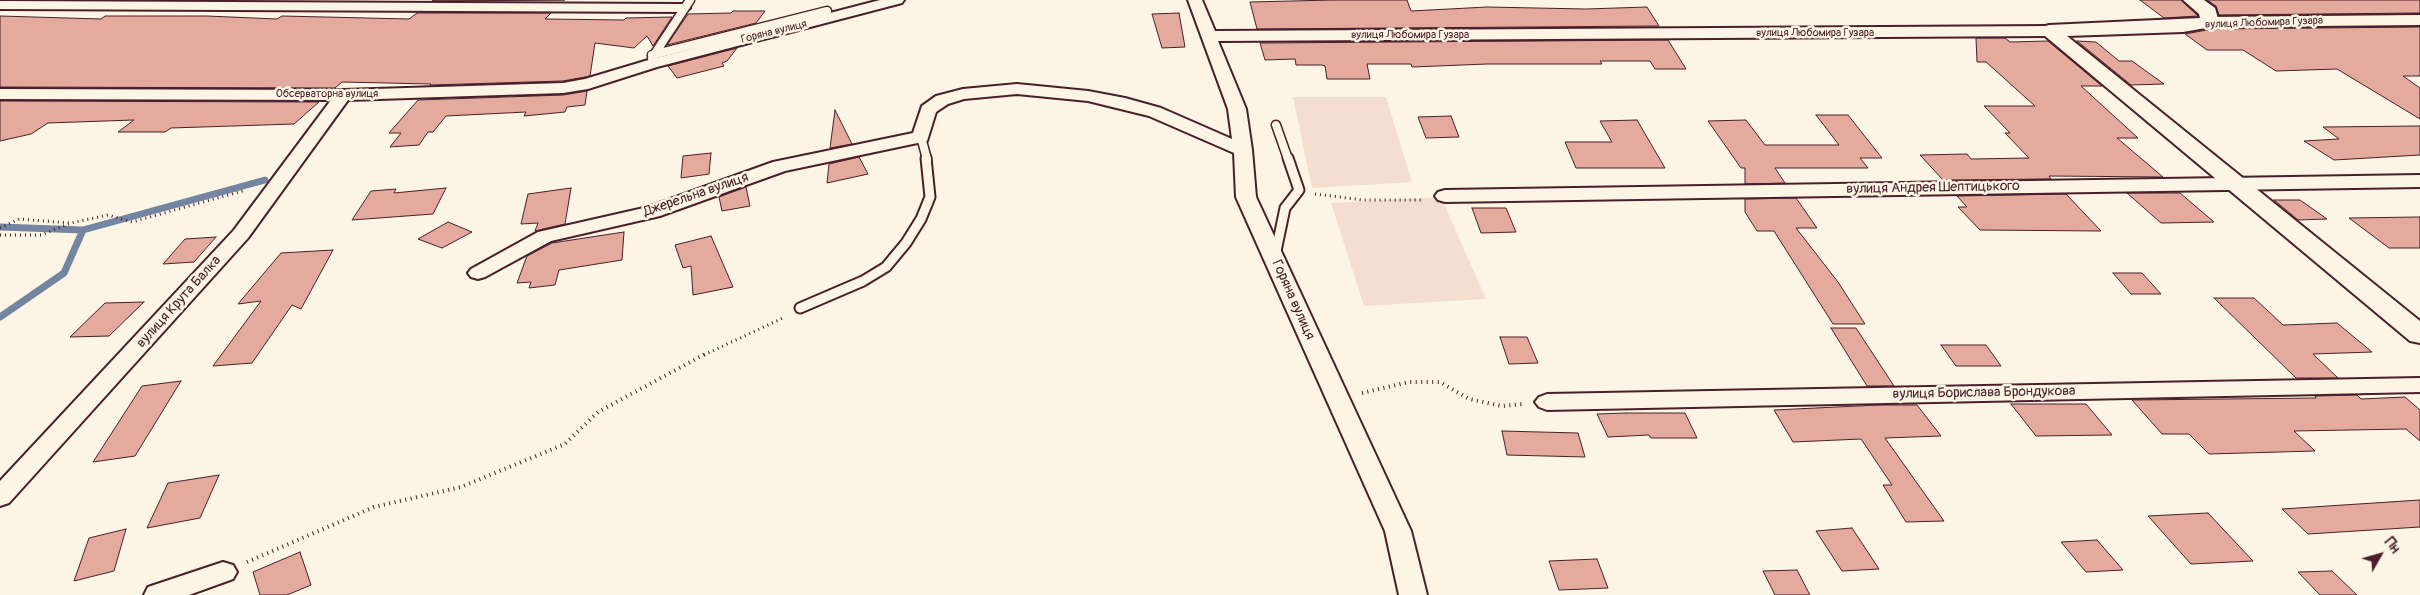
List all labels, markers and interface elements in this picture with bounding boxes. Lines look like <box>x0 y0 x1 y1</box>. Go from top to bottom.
street label: вулиця Любомира Гузара <box>2205 14 2323 32</box>
street label: Горяна вулиця <box>740 17 808 47</box>
street label: вулиця Любомира Гузара <box>1756 26 1874 40</box>
street label: вулиця Любомира Гузара <box>1351 28 1469 42</box>
street label: Обсерваторна вулиця <box>276 87 378 101</box>
street label: Джерельна вулиця <box>641 169 751 221</box>
street label: вулиця Андрея Шептицького <box>1846 178 2020 198</box>
street label: вулиця Крута Балка <box>133 253 225 351</box>
street label: Горяна вулиця <box>1268 257 1318 343</box>
street label: вулиця Борислава Брондукова <box>1892 383 2076 403</box>
north arrow <box>2355 530 2405 580</box>
text: Пн <box>2381 534 2404 557</box>

